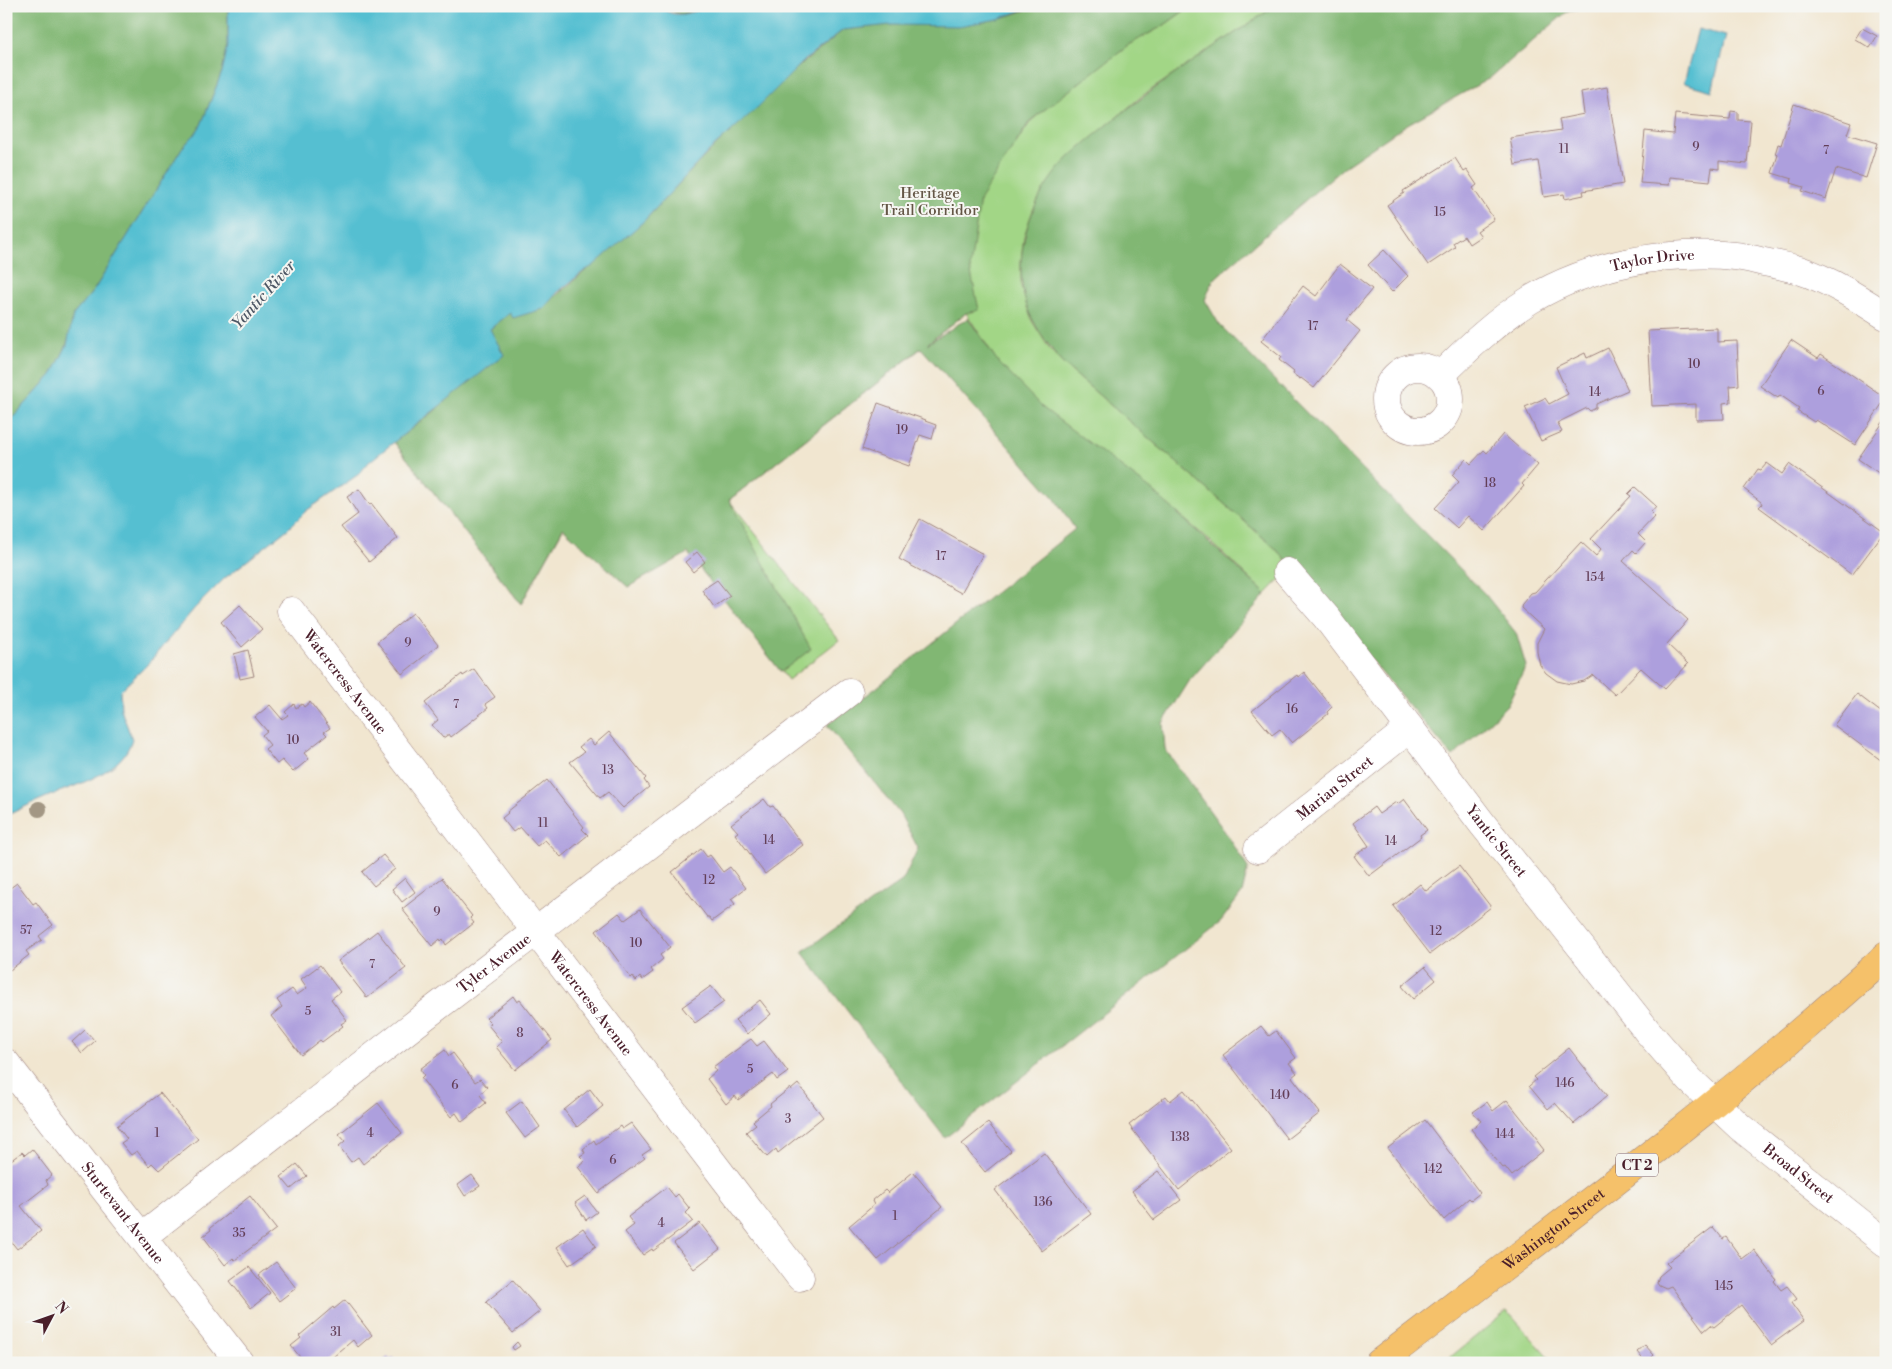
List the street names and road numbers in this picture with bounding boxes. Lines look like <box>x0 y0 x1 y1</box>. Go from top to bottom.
street label: Taylor Drive <box>1608 246 1695 276</box>
street label: Watercress Avenue <box>298 625 391 738</box>
street label: Marian Street <box>1293 752 1378 825</box>
street label: Yantic Street <box>1461 800 1531 882</box>
street label: Tyler Avenue <box>454 930 535 998</box>
street label: Watercress Avenue <box>544 947 637 1060</box>
street label: Broad Street <box>1758 1139 1838 1208</box>
road number: CT 2 <box>1616 1154 1658 1176</box>
street label: Sturtevant Avenue <box>77 1158 168 1268</box>
street label: Washington Street <box>1498 1184 1609 1276</box>

